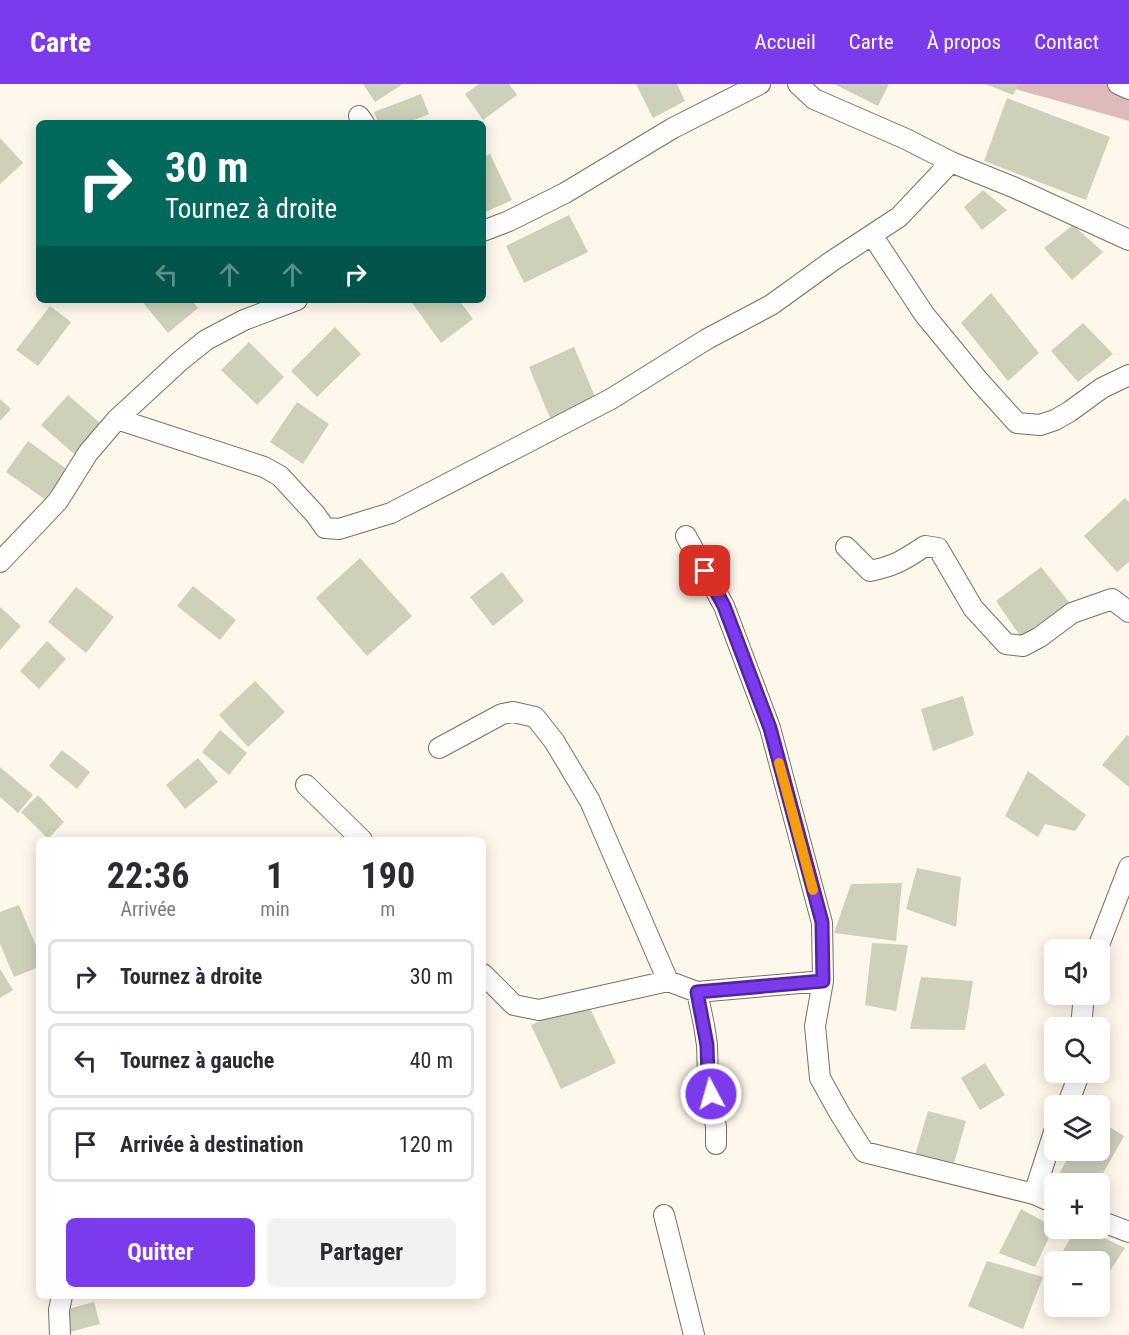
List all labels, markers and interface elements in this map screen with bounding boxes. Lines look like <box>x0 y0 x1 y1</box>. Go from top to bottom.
text: Carte <box>30 26 91 59</box>
text: Accueil <box>755 30 816 54</box>
text: Carte <box>849 30 894 54</box>
text: À propos <box>927 30 1001 54</box>
text: Contact <box>1034 30 1099 54</box>
text: 30 m <box>165 143 248 192</box>
icon: right <box>66 144 144 222</box>
text: Tournez à droite <box>165 193 337 225</box>
icon: left <box>150 258 183 291</box>
icon: ahead <box>213 258 246 291</box>
icon: ahead <box>276 258 309 291</box>
icon: right <box>339 258 372 291</box>
pin <box>679 545 730 596</box>
icon: arrive <box>688 554 721 587</box>
text: 22:36 <box>107 855 189 897</box>
text: 1 <box>266 855 284 897</box>
text: 190 <box>361 855 415 897</box>
text: Arrivée <box>120 897 176 921</box>
text: min <box>260 897 290 921</box>
text: m <box>380 897 395 921</box>
map controls <box>1044 939 1110 1317</box>
button: sound <box>1044 939 1110 1005</box>
icon: right <box>69 960 102 993</box>
text: Tournez à droite <box>120 964 262 989</box>
text: 30 m <box>410 964 453 989</box>
button: search <box>1044 1017 1110 1083</box>
icon: left <box>69 1044 102 1077</box>
text: Tournez à gauche <box>120 1048 274 1073</box>
text: 40 m <box>410 1048 453 1073</box>
position arrow <box>679 1062 743 1126</box>
button: layers <box>1044 1095 1110 1161</box>
icon: arrive <box>69 1128 102 1161</box>
text: Arrivée à destination <box>120 1132 304 1157</box>
text: 120 m <box>399 1132 453 1157</box>
button: + <box>1044 1173 1110 1239</box>
button: Quitter <box>66 1218 255 1287</box>
button: Partager <box>267 1218 456 1287</box>
button: − <box>1044 1251 1110 1317</box>

